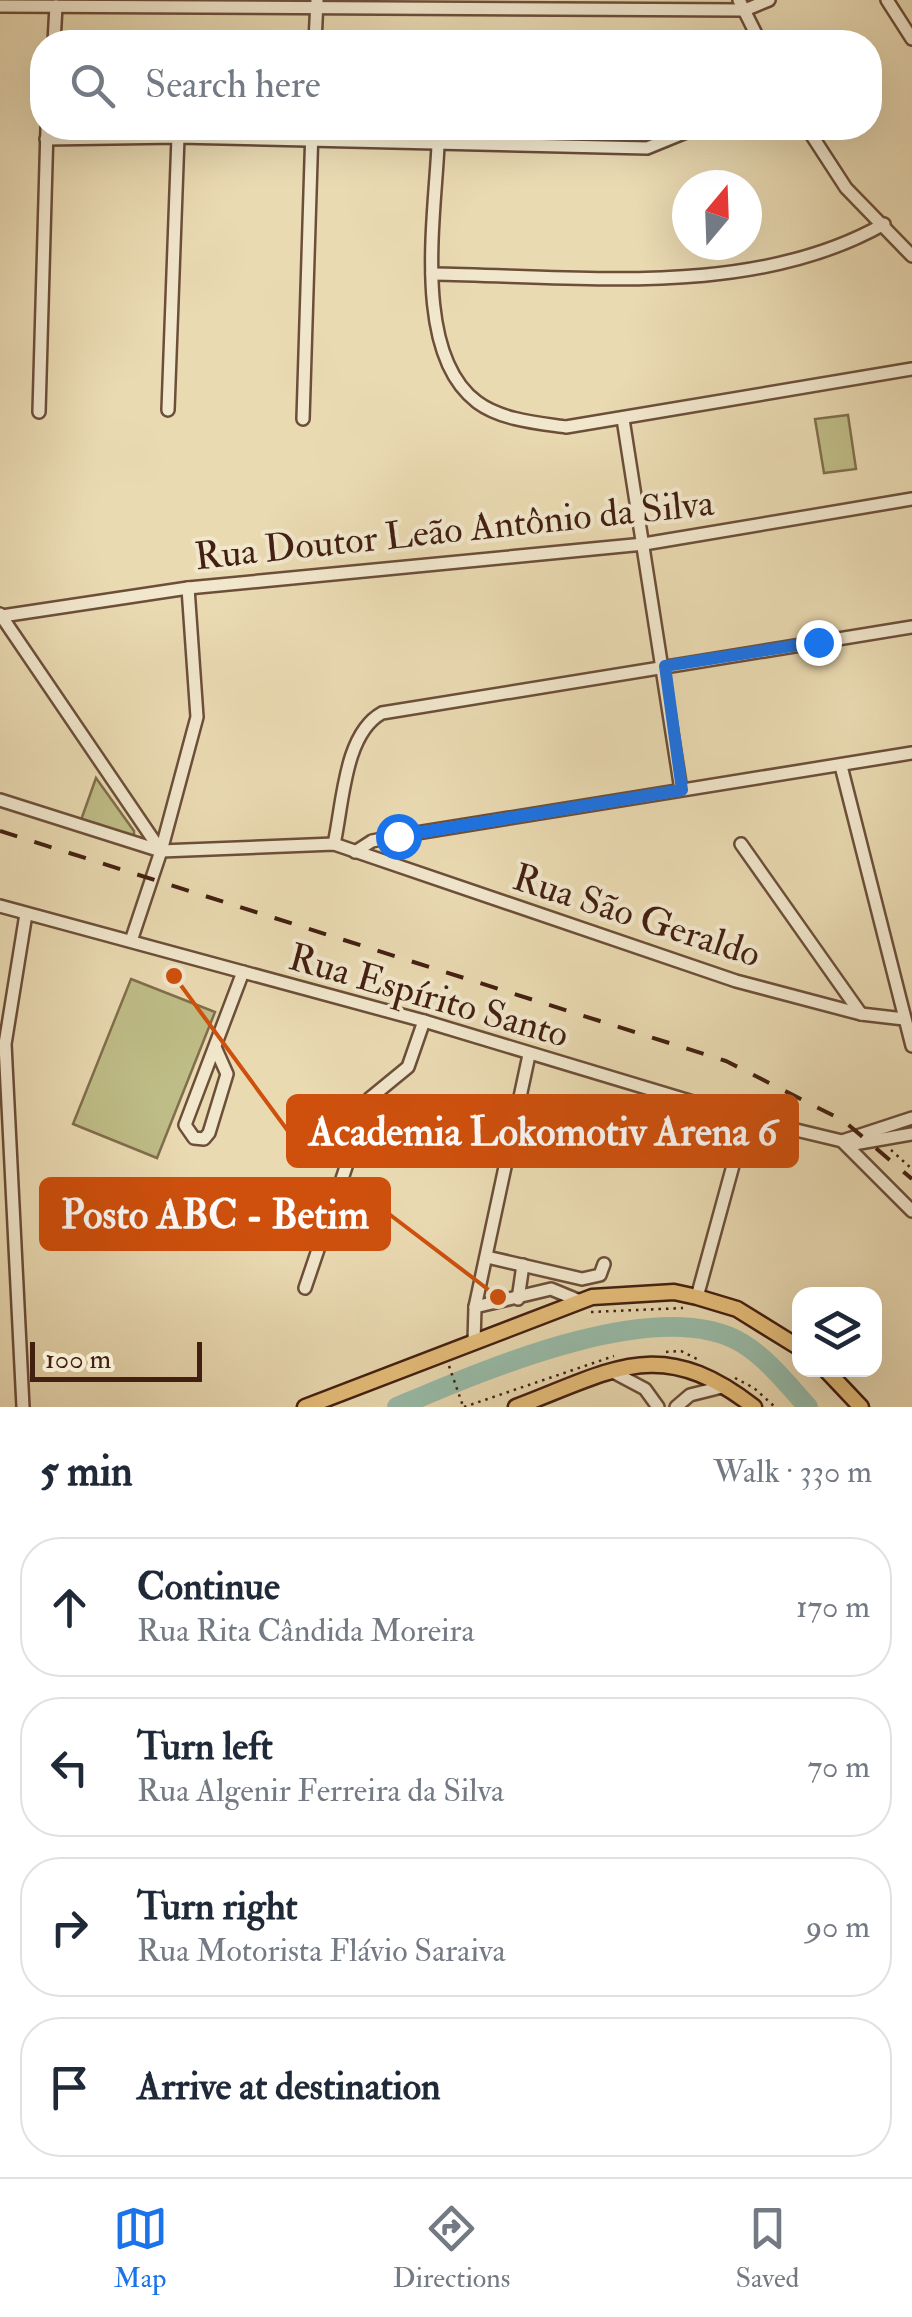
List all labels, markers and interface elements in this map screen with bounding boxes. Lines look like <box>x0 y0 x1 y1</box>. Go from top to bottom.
search box <box>30 30 882 140</box>
icon: search <box>65 58 120 113</box>
text: Search here <box>145 61 321 109</box>
north arrow <box>672 170 762 260</box>
street label: Rua Doutor Leão Antônio da Silva <box>192 479 716 581</box>
route end <box>796 620 842 666</box>
route start <box>376 814 422 860</box>
street label: Rua São Geraldo <box>507 853 766 979</box>
street label: Rua Espírito Santo <box>283 933 574 1059</box>
callout: Academia Lokomotiv Arena 6 <box>288 1096 797 1166</box>
text: Academia Lokomotiv Arena 6 <box>307 1107 780 1158</box>
callout: Posto ABC - Betim <box>41 1179 389 1249</box>
text: Posto ABC - Betim <box>61 1190 370 1241</box>
map controls <box>792 1287 882 1377</box>
button: layers <box>792 1287 882 1377</box>
scale bar <box>30 1337 202 1382</box>
text: 100 m <box>45 1342 111 1377</box>
text: 5 min <box>40 1446 133 1498</box>
text: Walk · 330 m <box>713 1452 872 1492</box>
text: Continue <box>137 1563 280 1611</box>
icon: ahead <box>42 1580 97 1635</box>
text: 170 m <box>796 1587 870 1627</box>
text: Rua Rita Cândida Moreira <box>137 1611 475 1651</box>
text: Turn left <box>137 1723 273 1771</box>
icon: left <box>42 1740 97 1795</box>
text: 70 m <box>807 1747 870 1787</box>
text: Rua Algenir Ferreira da Silva <box>137 1771 504 1811</box>
text: Turn right <box>137 1883 298 1931</box>
icon: right <box>42 1900 97 1955</box>
text: 90 m <box>806 1907 870 1947</box>
text: Rua Motorista Flávio Saraiva <box>137 1931 506 1971</box>
icon: arrive <box>42 2060 97 2115</box>
text: Arrive at destination <box>137 2063 441 2111</box>
tab: Map <box>113 2201 168 2296</box>
tab: Directions <box>393 2201 510 2296</box>
tab: Saved <box>735 2201 799 2296</box>

